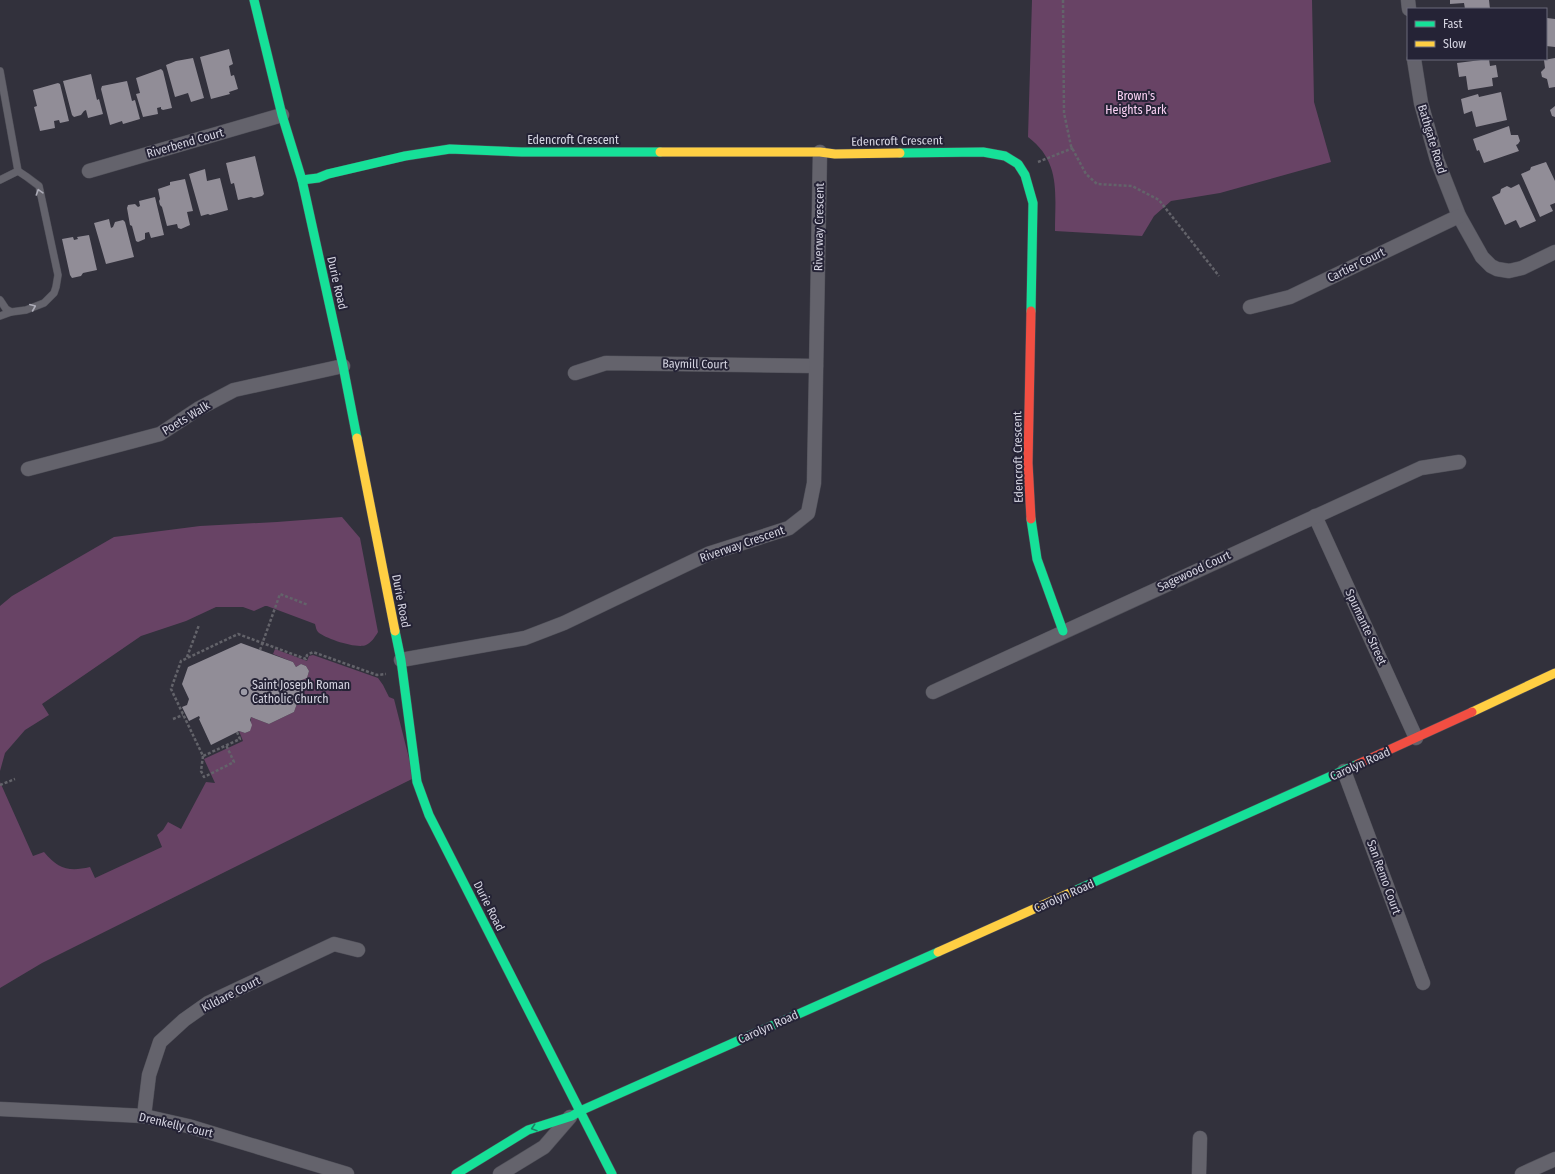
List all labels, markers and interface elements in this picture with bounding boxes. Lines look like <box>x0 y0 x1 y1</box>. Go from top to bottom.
legend <box>1407 8 1547 60</box>
text: Fast <box>1443 17 1462 31</box>
text: Slow <box>1443 37 1466 51</box>
park label: Brown's Heights Park <box>1105 89 1167 117</box>
street label: Bathgate Road <box>1415 103 1449 175</box>
street label: Riverbend Court <box>145 125 225 161</box>
street label: Edencroft Crescent <box>527 133 619 147</box>
street label: Edencroft Crescent <box>851 133 943 149</box>
street label: Riverway Crescent <box>811 183 827 271</box>
one-way arrow <box>35 188 44 195</box>
street label: Cartier Court <box>1325 245 1387 285</box>
street label: Durie Road <box>324 255 350 311</box>
one-way arrow <box>30 304 37 312</box>
street label: Baymill Court <box>662 356 728 372</box>
street label: Poets Walk <box>160 398 213 438</box>
street label: Edencroft Crescent <box>1010 411 1026 503</box>
street label: Riverway Crescent <box>698 523 786 565</box>
street label: Sagewood Court <box>1155 548 1233 594</box>
street label: Durie Road <box>389 573 413 629</box>
street label: Spumante Street <box>1342 587 1390 667</box>
place label: Saint Joseph Roman Catholic Church <box>252 678 350 706</box>
marker: Saint Joseph Roman Catholic Church <box>239 687 249 697</box>
street label: Carolyn Road <box>1328 744 1392 784</box>
street label: San Remo Court <box>1364 838 1404 916</box>
street label: Carolyn Road <box>1032 876 1096 916</box>
street label: Durie Road <box>470 879 508 933</box>
street label: Kildare Court <box>199 973 263 1015</box>
street label: Carolyn Road <box>736 1007 800 1047</box>
street label: Drenkelly Court <box>138 1110 214 1140</box>
one-way arrow <box>531 1123 538 1132</box>

